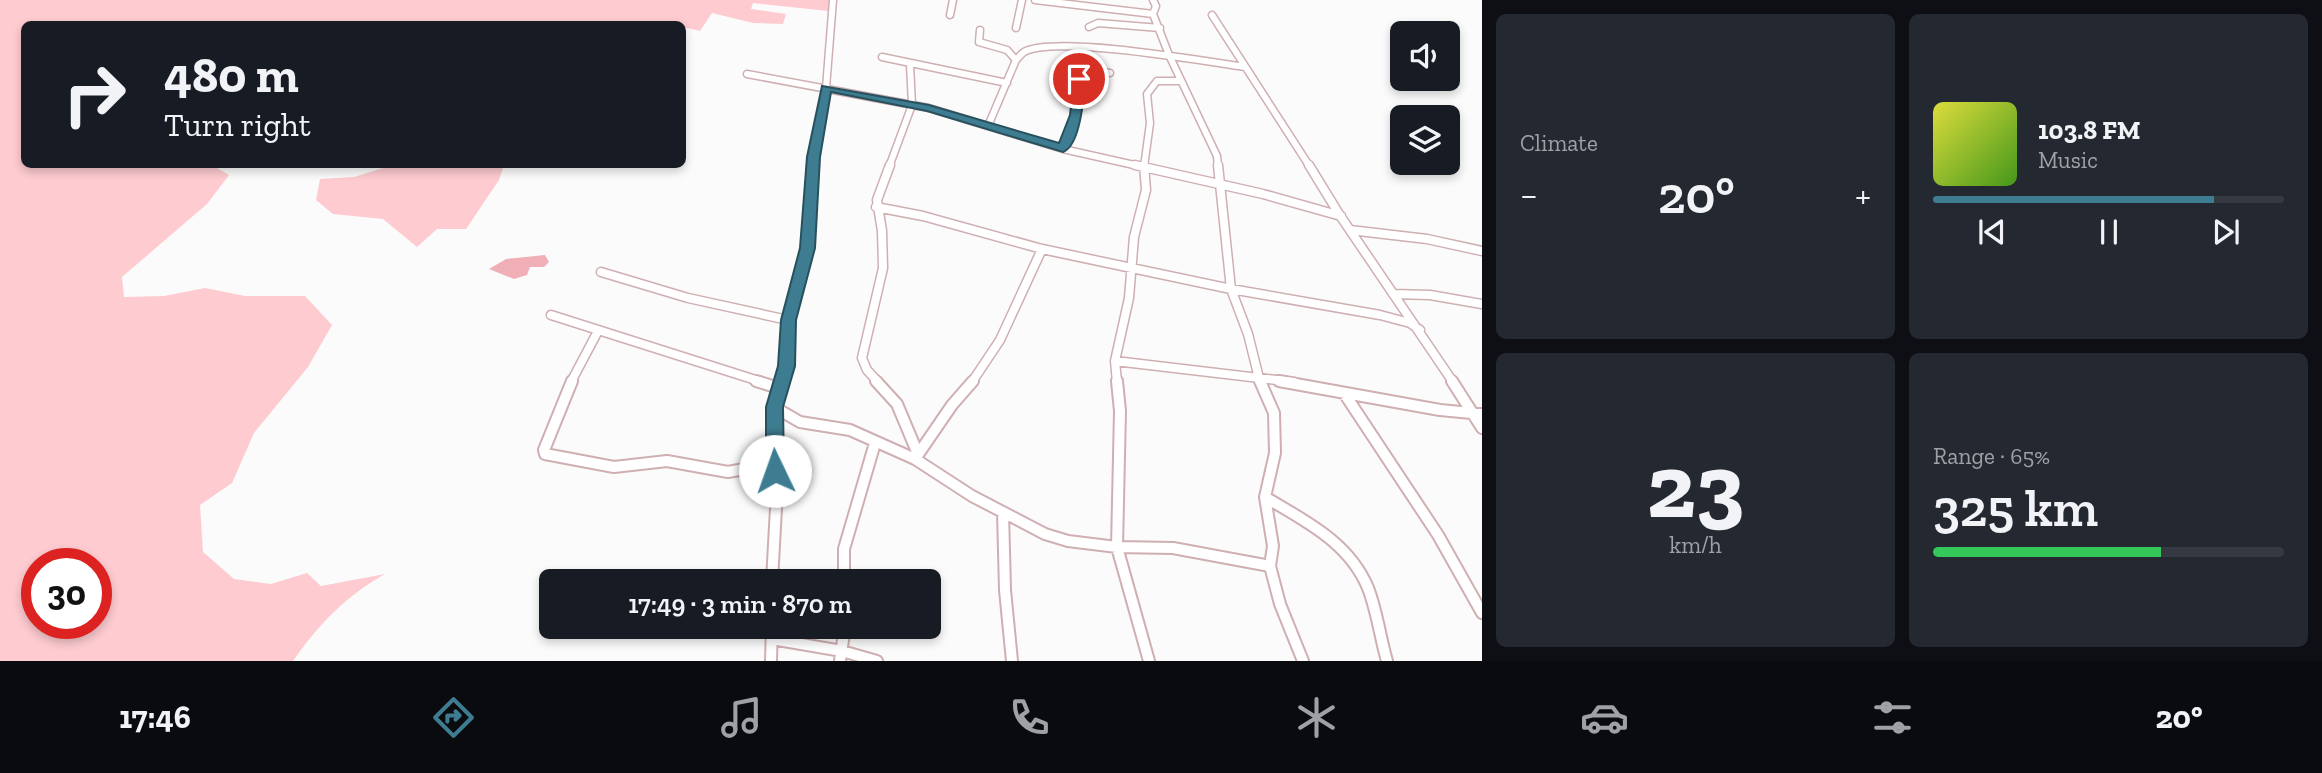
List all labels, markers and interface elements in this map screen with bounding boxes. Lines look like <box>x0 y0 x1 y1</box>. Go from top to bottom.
map controls <box>1390 21 1460 175</box>
button: sound <box>1390 21 1460 91</box>
text: 480 m <box>164 46 299 105</box>
icon: right <box>49 49 140 140</box>
pin <box>1049 49 1109 109</box>
icon: arrive <box>1060 60 1098 98</box>
button: layers <box>1390 105 1460 175</box>
text: Turn right <box>164 106 311 144</box>
text: 103.8 FM <box>2038 114 2140 146</box>
text: Climate <box>1520 129 1598 157</box>
text: Music <box>2038 146 2098 174</box>
text: 20° <box>1658 164 1735 226</box>
text: − <box>1520 172 1538 218</box>
text: + <box>1855 172 1871 218</box>
icon: previous <box>1973 213 2011 251</box>
icon: pause <box>2090 213 2128 251</box>
icon: next <box>2207 213 2245 251</box>
text: 23 <box>1647 431 1744 540</box>
position arrow <box>738 434 812 508</box>
text: Range · 65% <box>1933 442 2050 470</box>
text: 325 km <box>1933 477 2098 539</box>
text: km/h <box>1669 531 1722 559</box>
speed limit sign: 30 <box>21 548 112 639</box>
text: 17:49 · 3 min · 870 m <box>628 588 852 620</box>
icon: directions <box>429 693 478 742</box>
icon: music <box>717 693 766 742</box>
icon: phone <box>1005 693 1054 742</box>
icon: climate <box>1292 693 1341 742</box>
icon: car <box>1580 693 1629 742</box>
icon: filters <box>1868 693 1917 742</box>
text: 17:46 <box>119 698 191 736</box>
text: 20° <box>2155 698 2203 736</box>

